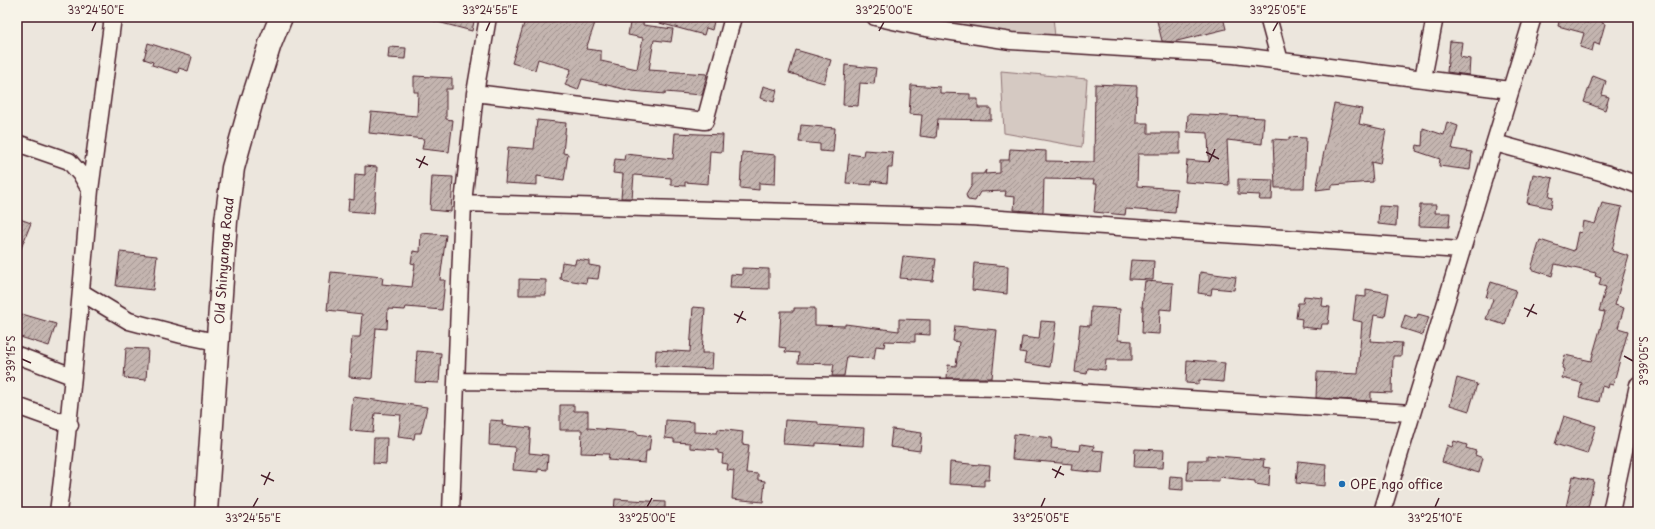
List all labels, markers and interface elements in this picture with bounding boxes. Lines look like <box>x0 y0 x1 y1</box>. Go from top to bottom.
text: 33°24'50"E <box>68 2 124 17</box>
text: 33°24'55"E <box>462 2 518 17</box>
text: 33°25'00"E <box>855 2 913 17</box>
text: 33°25'05"E <box>1250 2 1306 17</box>
street label: Old Shinyanga Road <box>209 196 238 325</box>
text: 3°39'15"S <box>3 336 18 382</box>
text: 3°39'05"S <box>1636 336 1651 386</box>
place label: OPE ngo office <box>1350 474 1443 493</box>
marker: OPE ngo office <box>1337 479 1347 489</box>
text: 33°24'55"E <box>225 510 281 525</box>
text: 33°25'00"E <box>618 510 676 525</box>
text: 33°25'05"E <box>1013 510 1069 525</box>
text: 33°25'10"E <box>1407 510 1463 525</box>

